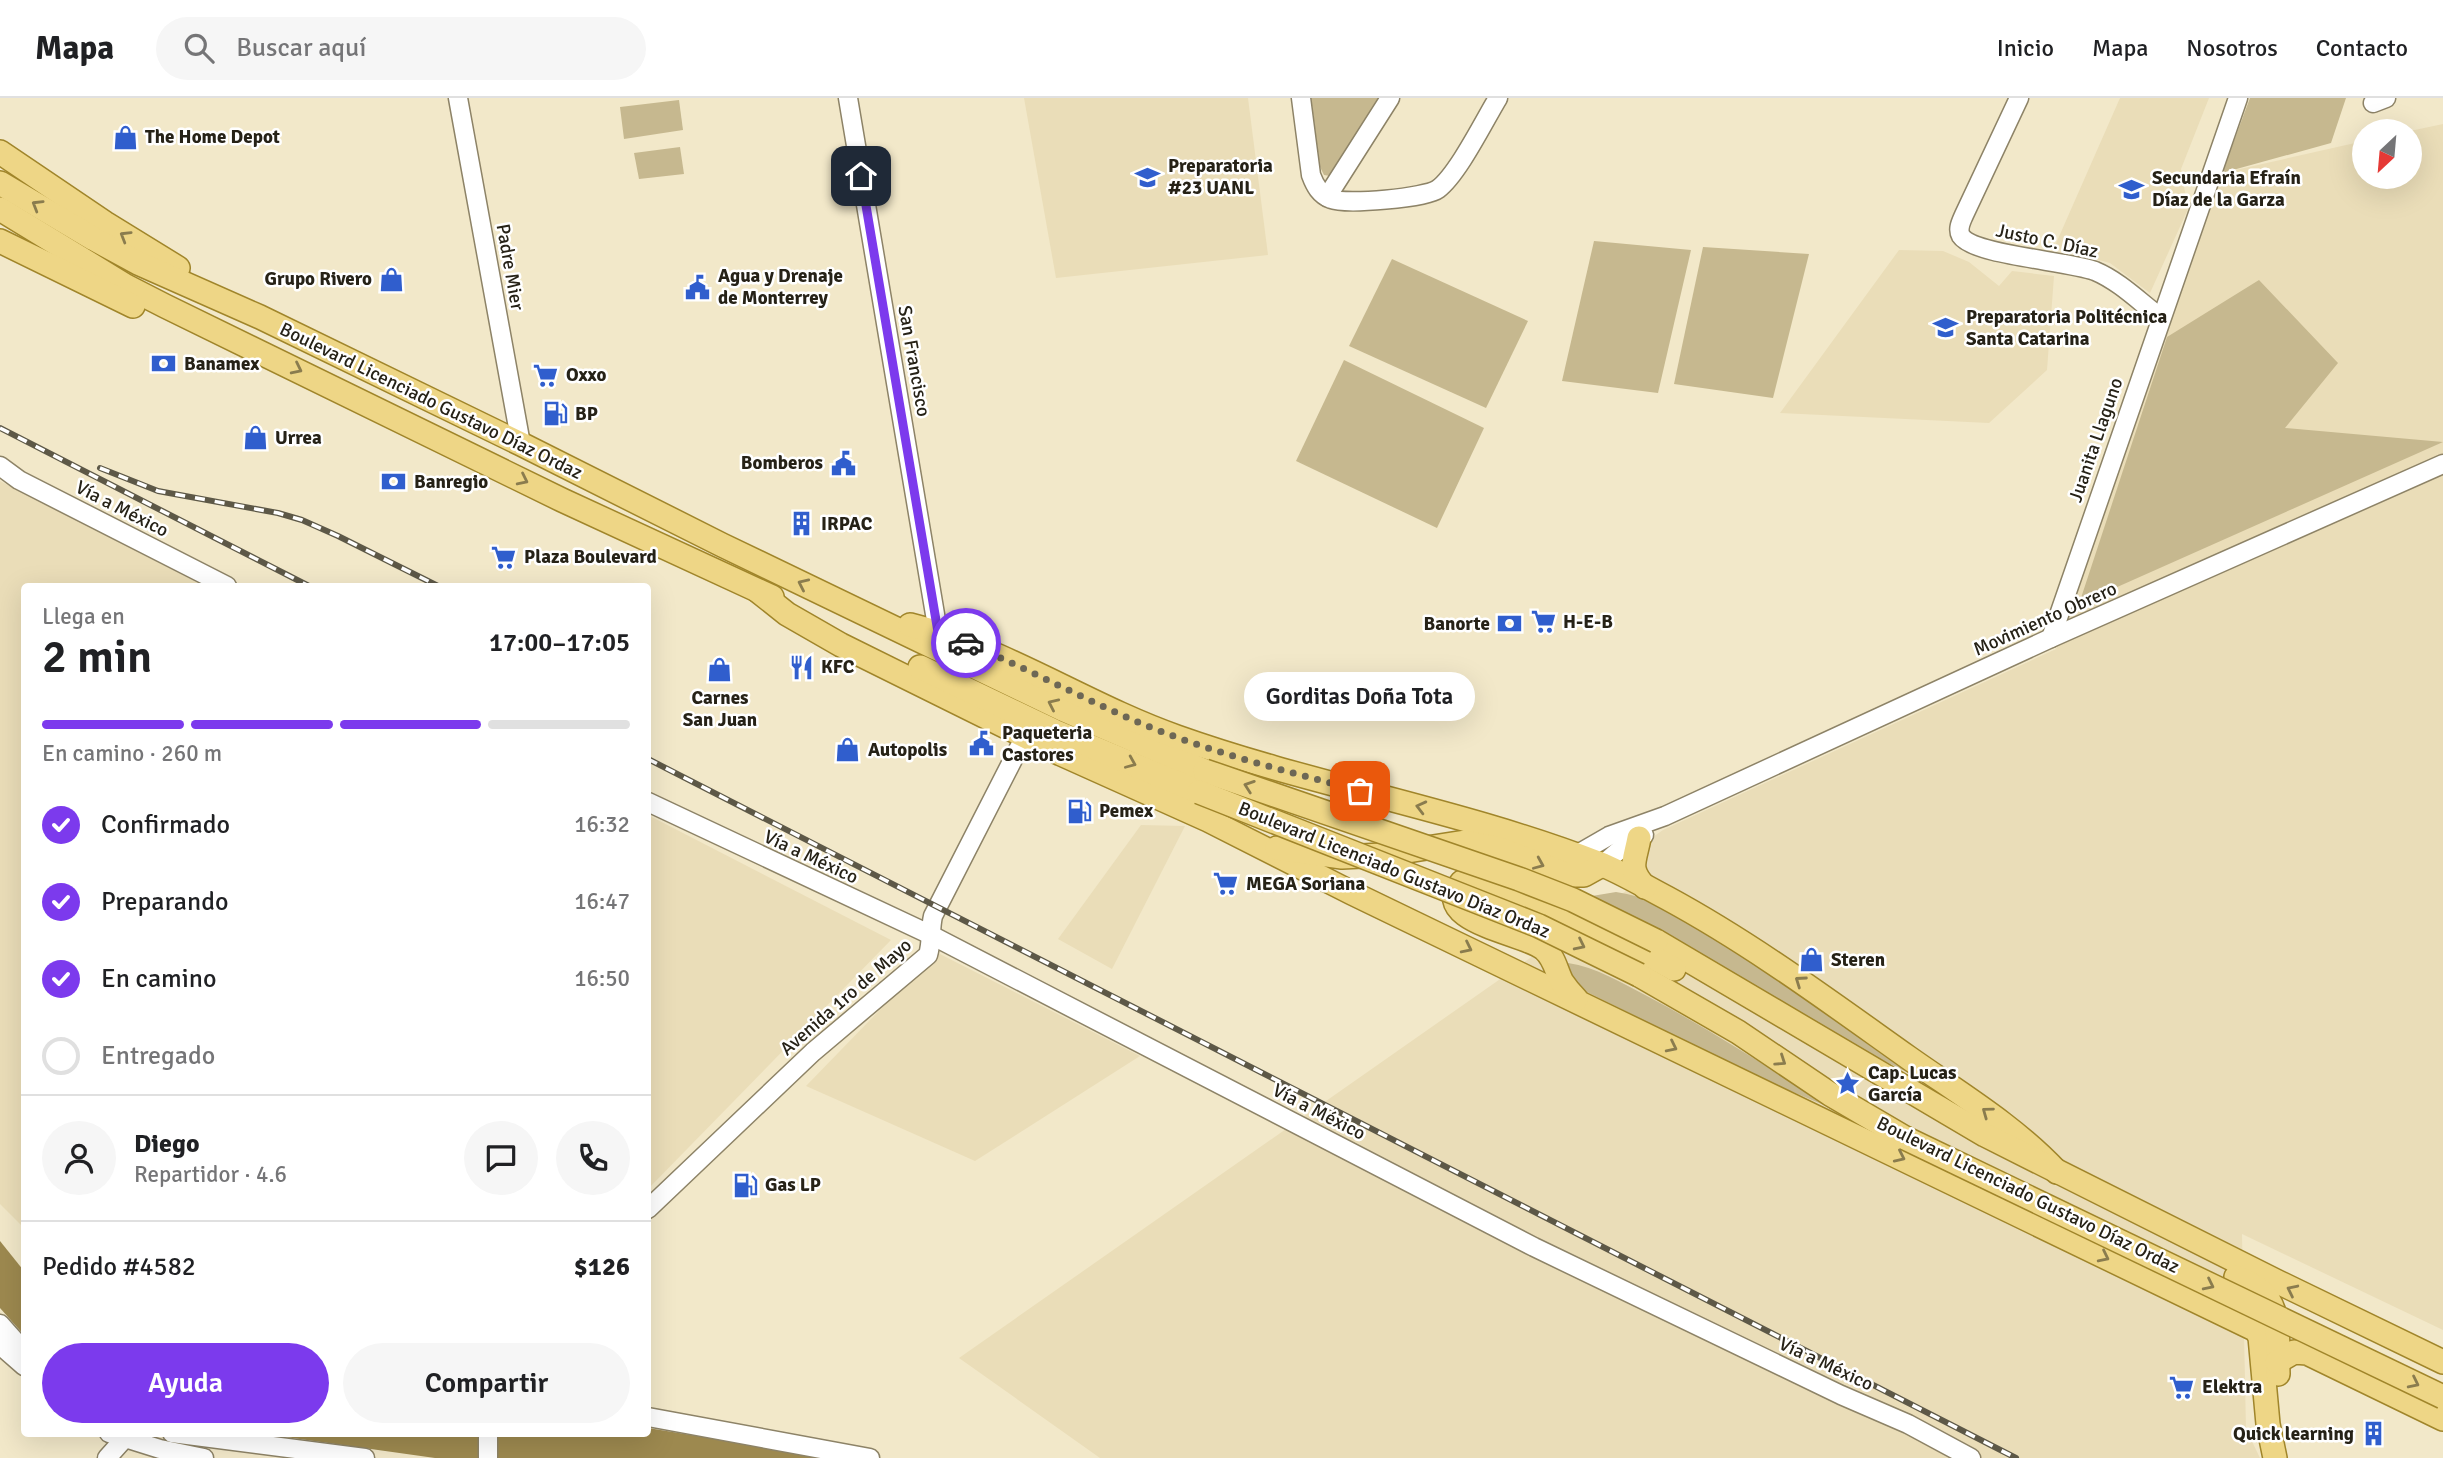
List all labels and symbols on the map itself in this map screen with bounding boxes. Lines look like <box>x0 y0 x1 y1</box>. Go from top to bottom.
north arrow <box>2352 119 2422 189</box>
shop icon: The Home Depot <box>111 123 139 151</box>
place label: The Home Depot <box>145 125 280 149</box>
pin <box>831 146 891 206</box>
place label: Preparatoria #23 UANL <box>1168 154 1273 200</box>
school or university icon: Preparatoria #23 UANL <box>1134 163 1162 191</box>
place label: Secundaria Efraín Díaz de la Garza <box>2152 166 2301 212</box>
school or university icon: Secundaria Efraín Díaz de la Garza <box>2118 175 2146 203</box>
one-way arrow <box>31 200 44 213</box>
street label: Justo C. Díaz <box>1994 218 2100 264</box>
street label: Padre Mier <box>491 222 529 312</box>
one-way arrow <box>120 231 133 244</box>
place label: Agua y Drenaje de Monterrey <box>718 264 843 310</box>
shop icon: Grupo Rivero <box>378 265 406 293</box>
place label: Grupo Rivero <box>264 267 372 291</box>
public building icon: Agua y Drenaje de Monterrey <box>684 273 712 301</box>
street label: San Francisco <box>892 304 936 419</box>
place label: Preparatoria Politécnica Santa Catarina <box>1966 305 2167 351</box>
school or university icon: Preparatoria Politécnica Santa Catarina <box>1932 314 1960 342</box>
street label: Boulevard Licenciado Gustavo Díaz Ordaz <box>276 317 586 485</box>
bank icon: Banamex <box>150 350 178 378</box>
place label: Banamex <box>184 352 260 376</box>
one-way arrow <box>290 361 302 375</box>
supermarket icon: Oxxo <box>532 361 560 389</box>
place label: Oxxo <box>566 363 606 387</box>
street label: Juanita Llaguno <box>2063 375 2129 505</box>
fuel station icon: BP <box>541 400 569 428</box>
place label: BP <box>575 402 598 426</box>
shop icon: Urrea <box>241 424 269 452</box>
place label: Urrea <box>275 426 322 450</box>
public building icon: Bomberos <box>829 449 857 477</box>
place label: Bomberos <box>741 451 823 475</box>
bank icon: Banregio <box>380 468 408 496</box>
place label: Banregio <box>414 470 488 494</box>
one-way arrow <box>516 472 528 486</box>
street label: Vía a México <box>71 475 173 543</box>
building icon: IRPAC <box>787 510 815 538</box>
place label: IRPAC <box>821 512 873 536</box>
supermarket icon: Plaza Boulevard <box>490 543 518 571</box>
place label: Plaza Boulevard <box>524 545 657 569</box>
street label: Movimiento Obrero <box>1970 577 2121 661</box>
one-way arrow <box>798 578 810 592</box>
courier <box>931 608 1001 678</box>
supermarket icon: H-E-B <box>1529 608 1557 636</box>
bank icon: Banorte <box>1496 610 1524 638</box>
place label: H-E-B <box>1563 610 1613 634</box>
place label: Banorte <box>1424 612 1490 636</box>
restaurant icon: KFC <box>787 653 815 681</box>
place label: KFC <box>821 655 855 679</box>
shop icon: Carnes San Juan <box>706 656 734 684</box>
callout: Gorditas Doña Tota <box>1244 672 1476 721</box>
place label: Carnes San Juan <box>683 686 757 732</box>
one-way arrow <box>1048 699 1060 713</box>
place label: Paqueteria Castores <box>1002 721 1093 767</box>
public building icon: Paqueteria Castores <box>968 730 996 758</box>
shop icon: Autopolis <box>834 736 862 764</box>
place label: Autopolis <box>868 738 947 762</box>
one-way arrow <box>1125 755 1137 769</box>
pin <box>1330 761 1390 821</box>
one-way arrow <box>1244 780 1256 794</box>
street label: Boulevard Licenciado Gustavo Díaz Ordaz <box>1235 796 1553 944</box>
fuel station icon: Pemex <box>1065 797 1093 825</box>
place label: Pemex <box>1099 799 1154 823</box>
one-way arrow <box>1416 801 1428 815</box>
street label: Vía a México <box>760 825 862 889</box>
one-way arrow <box>1532 856 1545 870</box>
supermarket icon: MEGA Soriana <box>1212 870 1240 898</box>
place label: MEGA Soriana <box>1246 872 1365 896</box>
street label: Avenida 1ro de Mayo <box>775 933 917 1061</box>
one-way arrow <box>1573 937 1585 951</box>
one-way arrow <box>1460 940 1472 954</box>
shop icon: Steren <box>1797 946 1825 974</box>
place label: Steren <box>1831 948 1885 972</box>
one-way arrow <box>1795 977 1808 989</box>
one-way arrow <box>1665 1038 1677 1052</box>
one-way arrow <box>1774 1053 1787 1066</box>
place label: Cap. Lucas García <box>1868 1061 1956 1107</box>
place icon: Cap. Lucas García <box>1834 1070 1862 1098</box>
street label: Vía a México <box>1268 1078 1370 1146</box>
one-way arrow <box>1982 1108 1994 1120</box>
street label: Boulevard Licenciado Gustavo Díaz Ordaz <box>1873 1111 2183 1279</box>
one-way arrow <box>1893 1149 1905 1163</box>
fuel station icon: Gas LP <box>731 1171 759 1199</box>
place label: Gas LP <box>765 1173 821 1197</box>
one-way arrow <box>2097 1248 2109 1262</box>
one-way arrow <box>2202 1276 2214 1290</box>
one-way arrow <box>2287 1284 2299 1298</box>
street label: Vía a México <box>1775 1332 1877 1396</box>
supermarket icon: Elektra <box>2168 1373 2196 1401</box>
place label: Elektra <box>2202 1375 2262 1399</box>
one-way arrow <box>2407 1375 2419 1389</box>
building icon: Quick learning <box>2360 1420 2388 1448</box>
place label: Quick learning <box>2233 1422 2354 1446</box>

